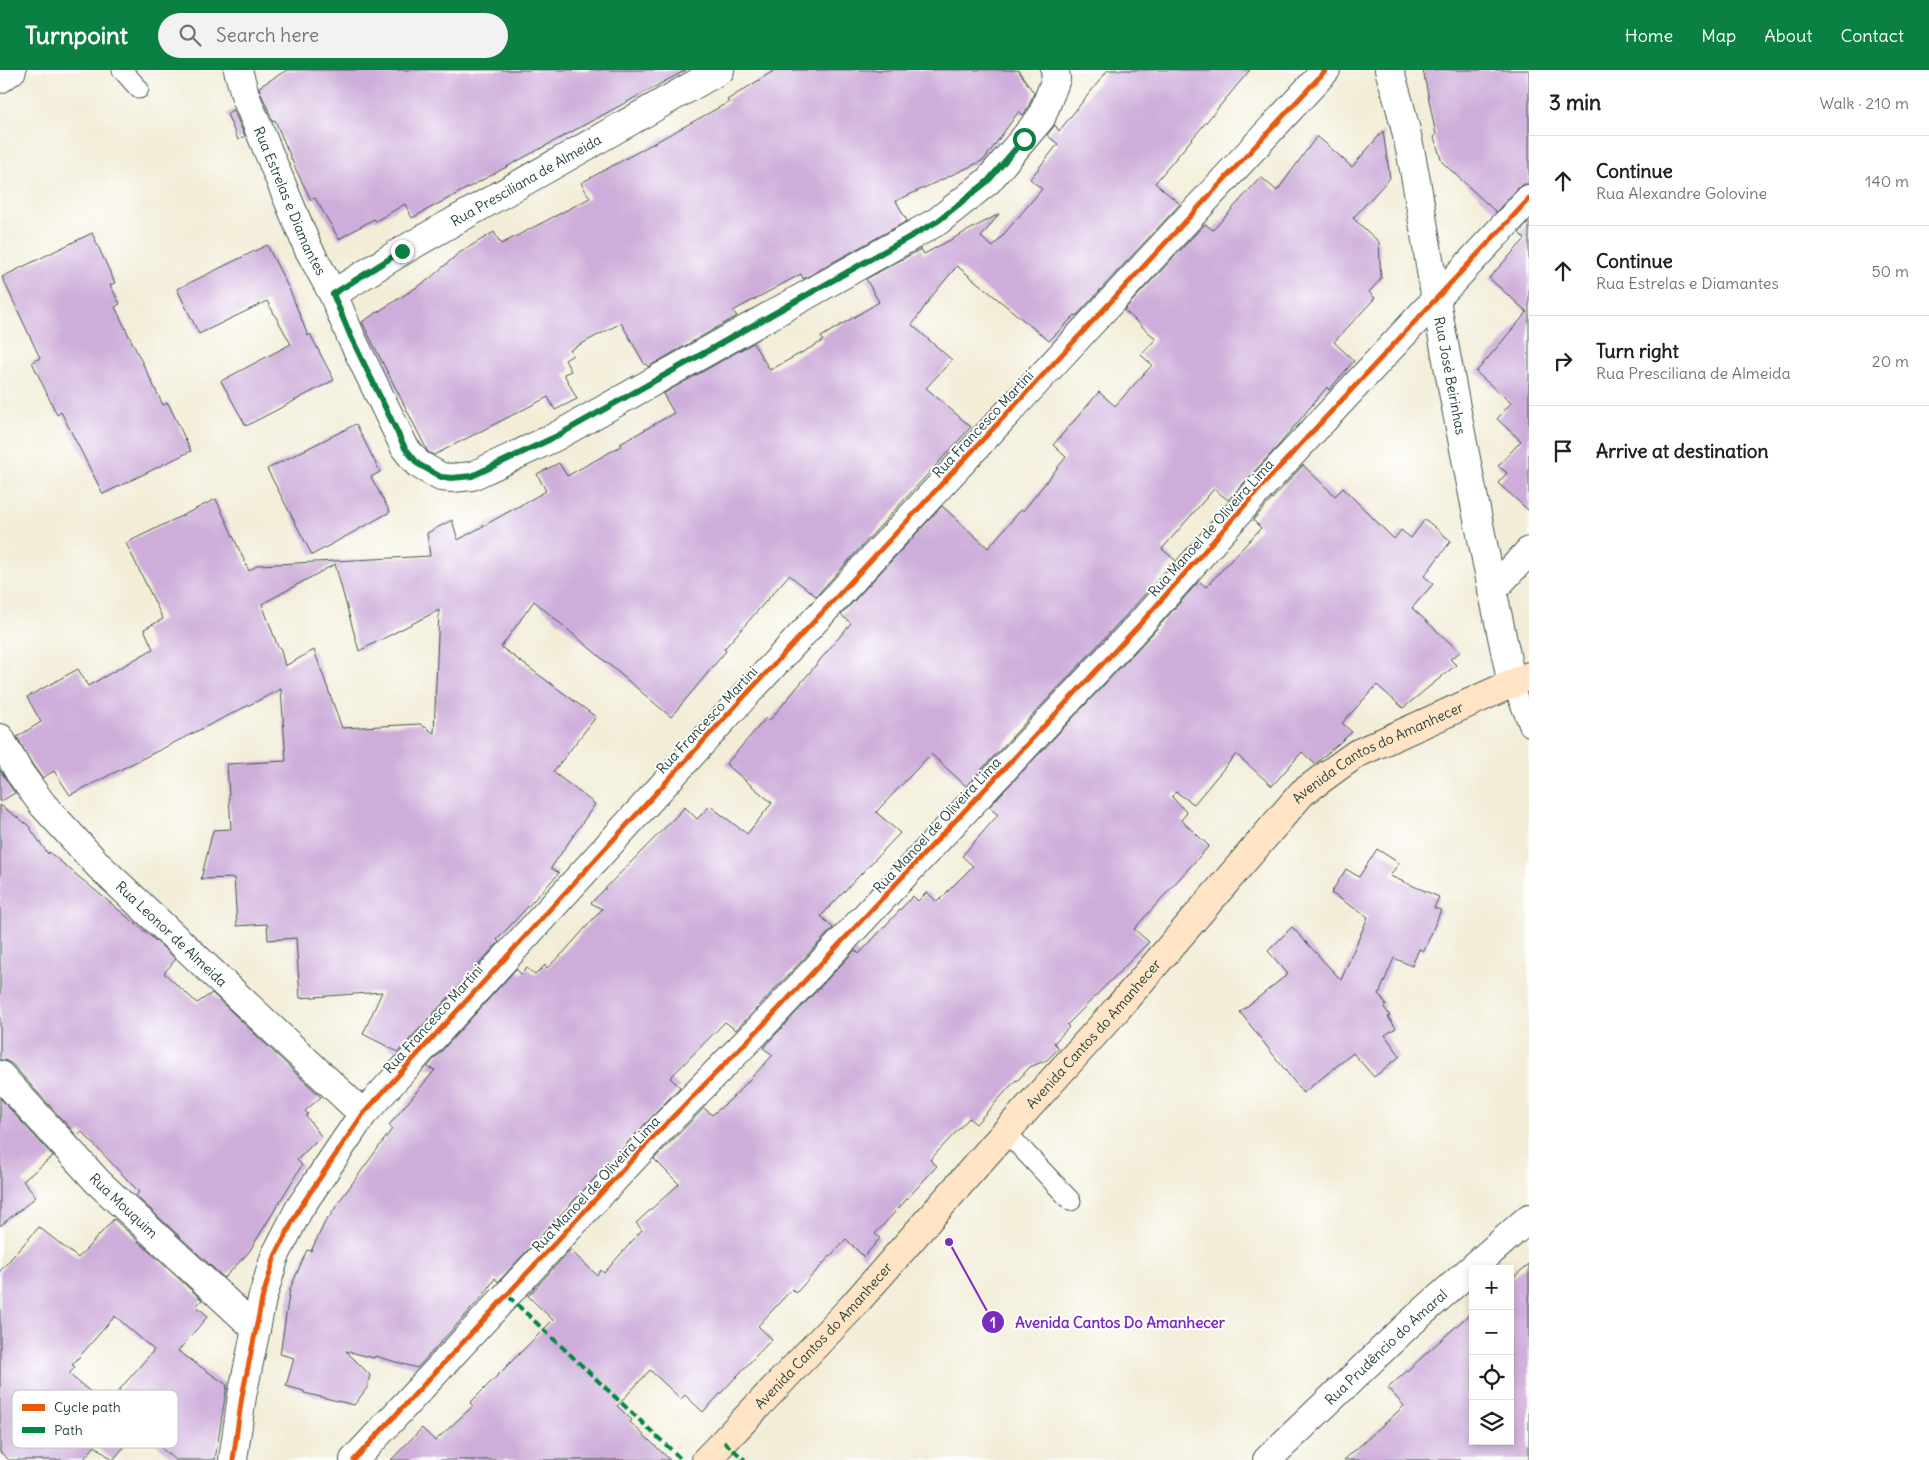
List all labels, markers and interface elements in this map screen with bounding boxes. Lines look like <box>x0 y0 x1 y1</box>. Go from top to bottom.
search box <box>158 13 508 58</box>
text: Turnpoint <box>25 20 128 50</box>
icon: search <box>176 21 204 49</box>
text: Search here <box>216 23 319 47</box>
text: Home <box>1625 24 1673 47</box>
text: Map <box>1701 24 1736 47</box>
text: About <box>1764 24 1812 47</box>
text: Contact <box>1840 24 1904 47</box>
text: 3 min <box>1549 89 1601 116</box>
text: Walk · 210 m <box>1819 93 1909 113</box>
street label: Rua Estrelas e Diamantes <box>250 124 330 278</box>
route start <box>1013 128 1036 151</box>
street label: Rua Presciliana de Almeida <box>448 130 604 230</box>
text: Continue <box>1596 159 1673 183</box>
icon: ahead <box>1549 167 1577 195</box>
text: 140 m <box>1865 171 1909 191</box>
text: Rua Alexandre Golovine <box>1596 183 1767 203</box>
route end <box>391 240 414 263</box>
text: Continue <box>1596 249 1673 273</box>
icon: ahead <box>1549 257 1577 285</box>
text: 50 m <box>1871 261 1909 281</box>
text: Rua Estrelas e Diamantes <box>1596 273 1779 293</box>
street label: Rua José Beirinhas <box>1430 315 1470 436</box>
text: Turn right <box>1596 339 1679 363</box>
icon: right <box>1549 347 1577 375</box>
text: 20 m <box>1872 351 1909 371</box>
text: Rua Presciliana de Almeida <box>1596 363 1791 383</box>
street label: Rua Francesco Martini <box>929 367 1037 481</box>
icon: arrive <box>1549 437 1577 465</box>
text: Arrive at destination <box>1596 439 1769 463</box>
street label: Rua Manoel de Oliveira Lima <box>1144 455 1278 601</box>
street label: Rua Francesco Martini <box>653 663 761 777</box>
street label: Avenida Cantos do Amanhecer <box>1288 698 1466 807</box>
street label: Rua Manoel de Oliveira Lima <box>869 753 1005 897</box>
street label: Rua Leonor de Almeida <box>112 877 231 991</box>
street label: Avenida Cantos do Amanhecer <box>1022 955 1165 1112</box>
street label: Rua Francesco Martini <box>379 961 487 1077</box>
street label: Rua Manoel de Oliveira Lima <box>528 1112 664 1256</box>
street label: Rua Mouquim <box>86 1170 161 1242</box>
street label: Avenida Cantos do Amanhecer <box>751 1258 896 1413</box>
map controls <box>1469 1265 1514 1445</box>
button: + <box>1469 1265 1514 1310</box>
street label: Rua Prudêncio do Amaral <box>1321 1286 1451 1409</box>
callout: Avenida Cantos Do Amanhecer <box>980 1307 1235 1337</box>
button: − <box>1469 1310 1514 1355</box>
text: 1 <box>990 1313 996 1332</box>
text: Avenida Cantos Do Amanhecer <box>1015 1313 1226 1332</box>
button: locate <box>1469 1355 1514 1400</box>
legend <box>12 1390 178 1448</box>
text: Cycle path <box>54 1398 121 1416</box>
button: layers <box>1469 1400 1514 1445</box>
text: Path <box>54 1421 83 1439</box>

